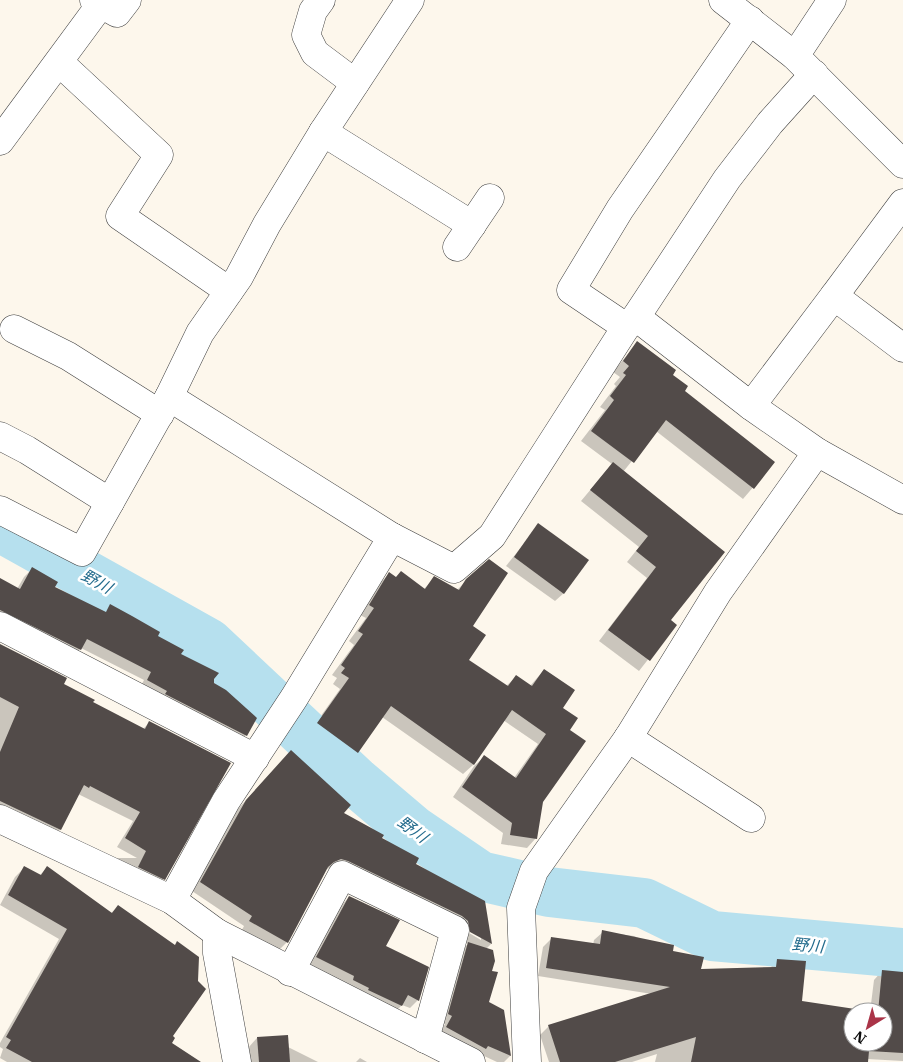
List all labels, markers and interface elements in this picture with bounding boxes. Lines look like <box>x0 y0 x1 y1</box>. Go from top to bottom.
water label: 野川 <box>78 564 118 598</box>
water label: 野川 <box>394 811 433 848</box>
water label: 野川 <box>791 934 827 957</box>
north arrow <box>843 1002 893 1052</box>
text: N <box>850 1027 870 1048</box>

